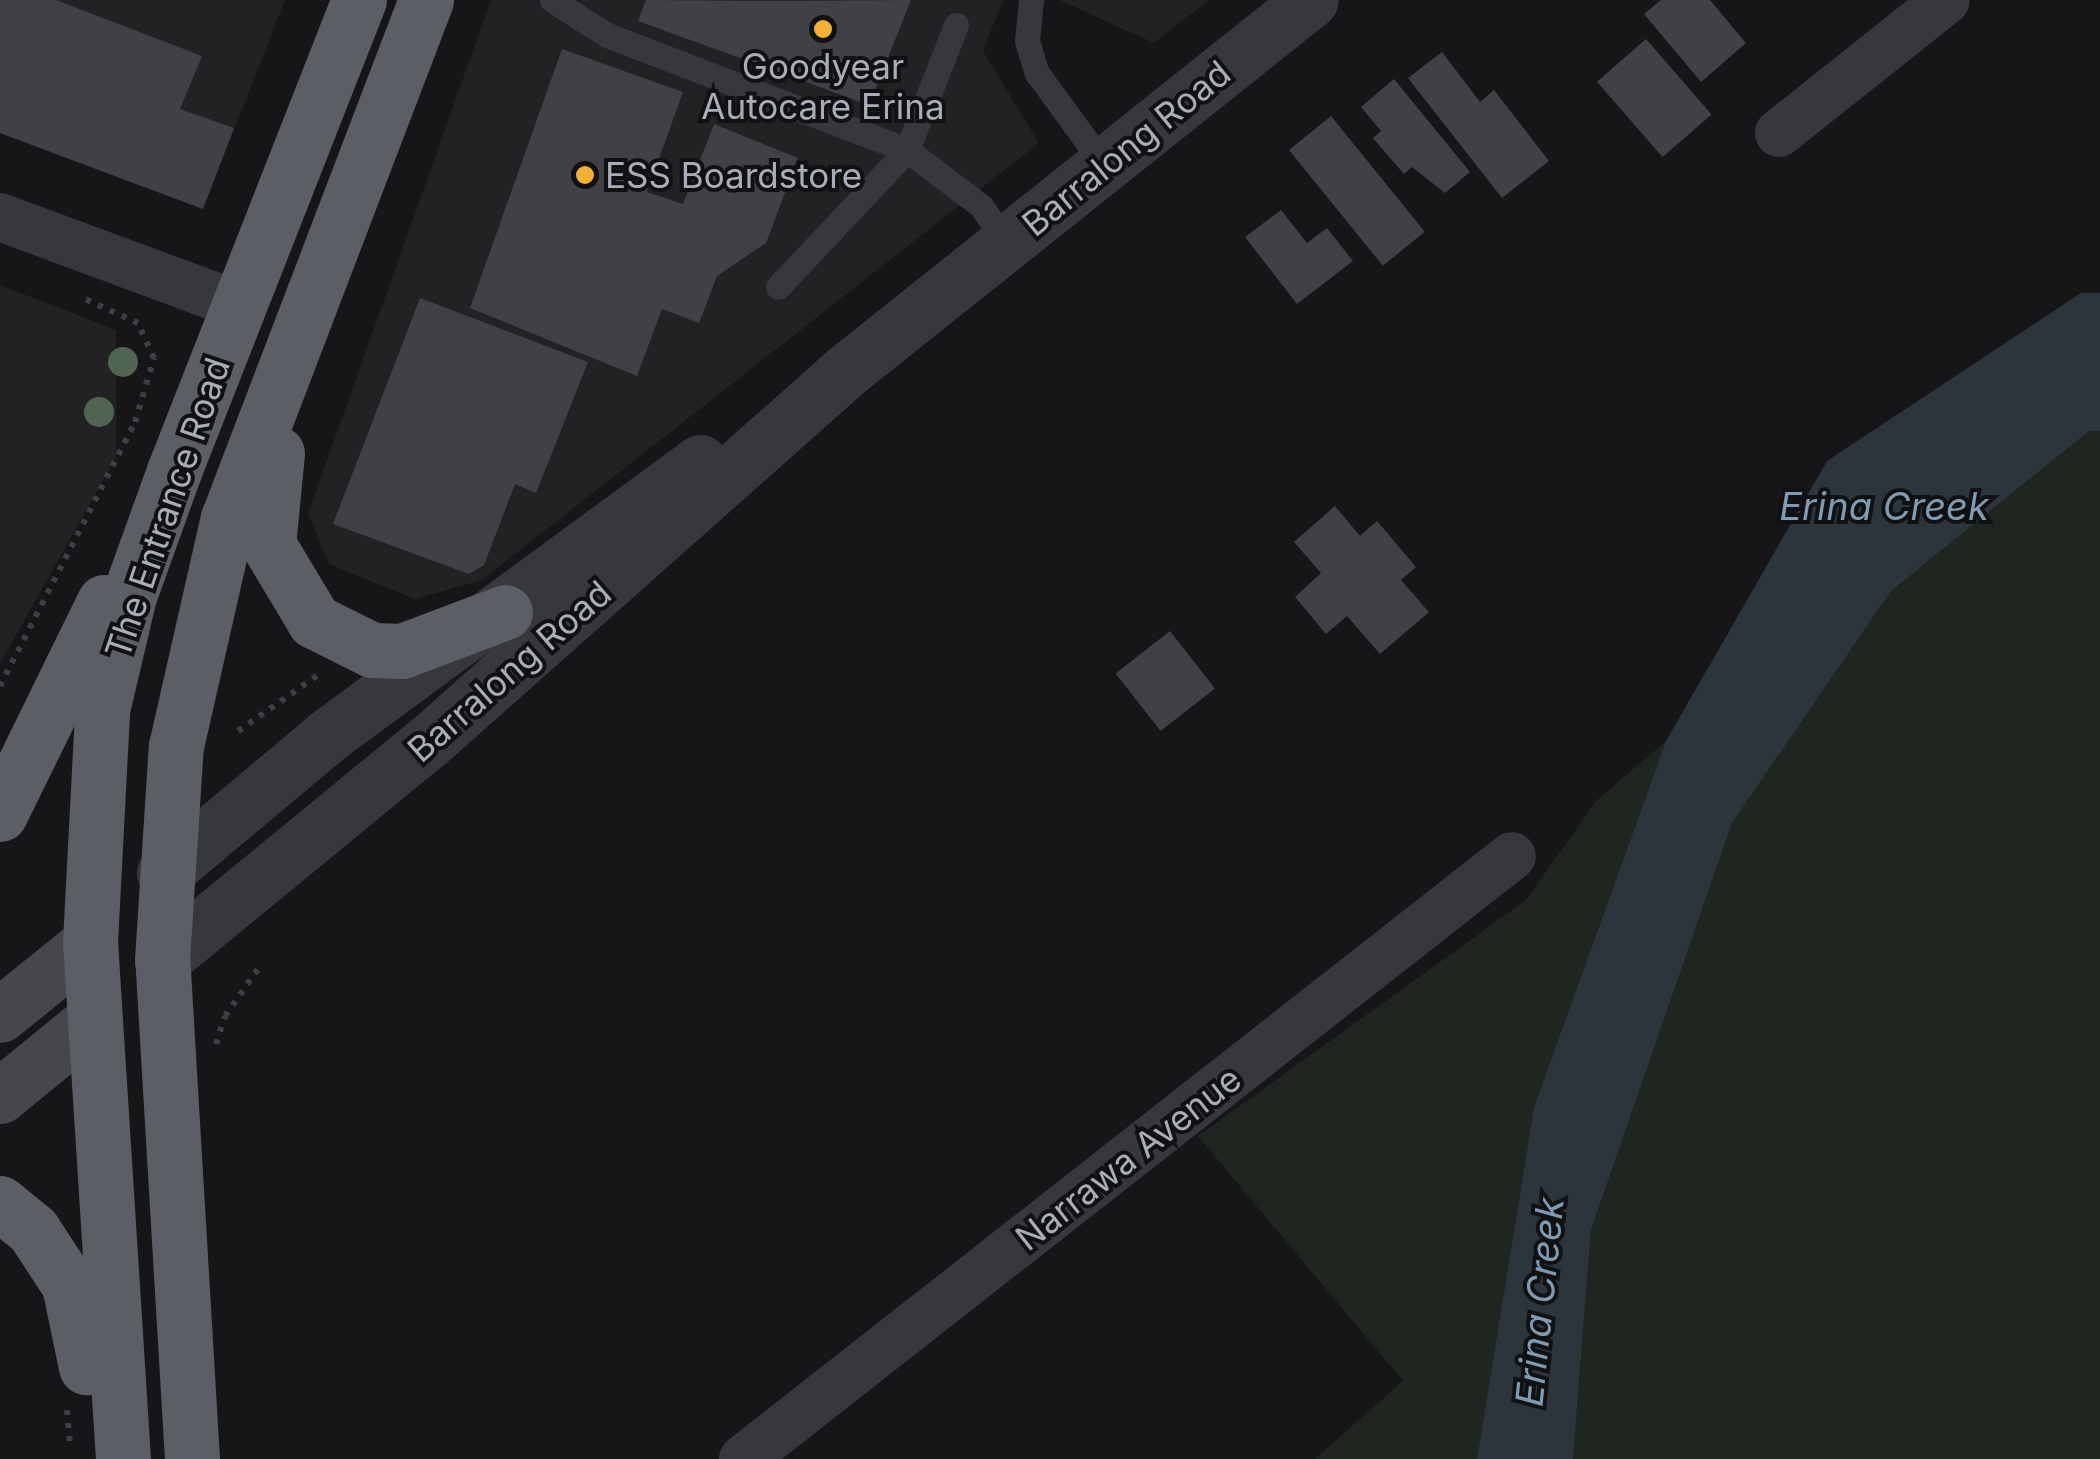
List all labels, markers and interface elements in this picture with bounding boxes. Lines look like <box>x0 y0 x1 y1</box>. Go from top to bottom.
marker: Goodyear Autocare Erina <box>812 18 834 40</box>
place label: Goodyear Autocare Erina <box>701 45 945 127</box>
street label: Barralong Road <box>1014 51 1238 245</box>
place label: ESS Boardstore <box>605 154 862 196</box>
marker: ESS Boardstore <box>574 164 596 186</box>
street label: The Entrance Road <box>96 352 238 664</box>
water label: Erina Creek <box>1779 484 1989 530</box>
street label: Barralong Road <box>399 572 619 770</box>
street label: Narrawa Avenue <box>1007 1057 1249 1259</box>
water label: Erina Creek <box>1506 1195 1574 1409</box>

